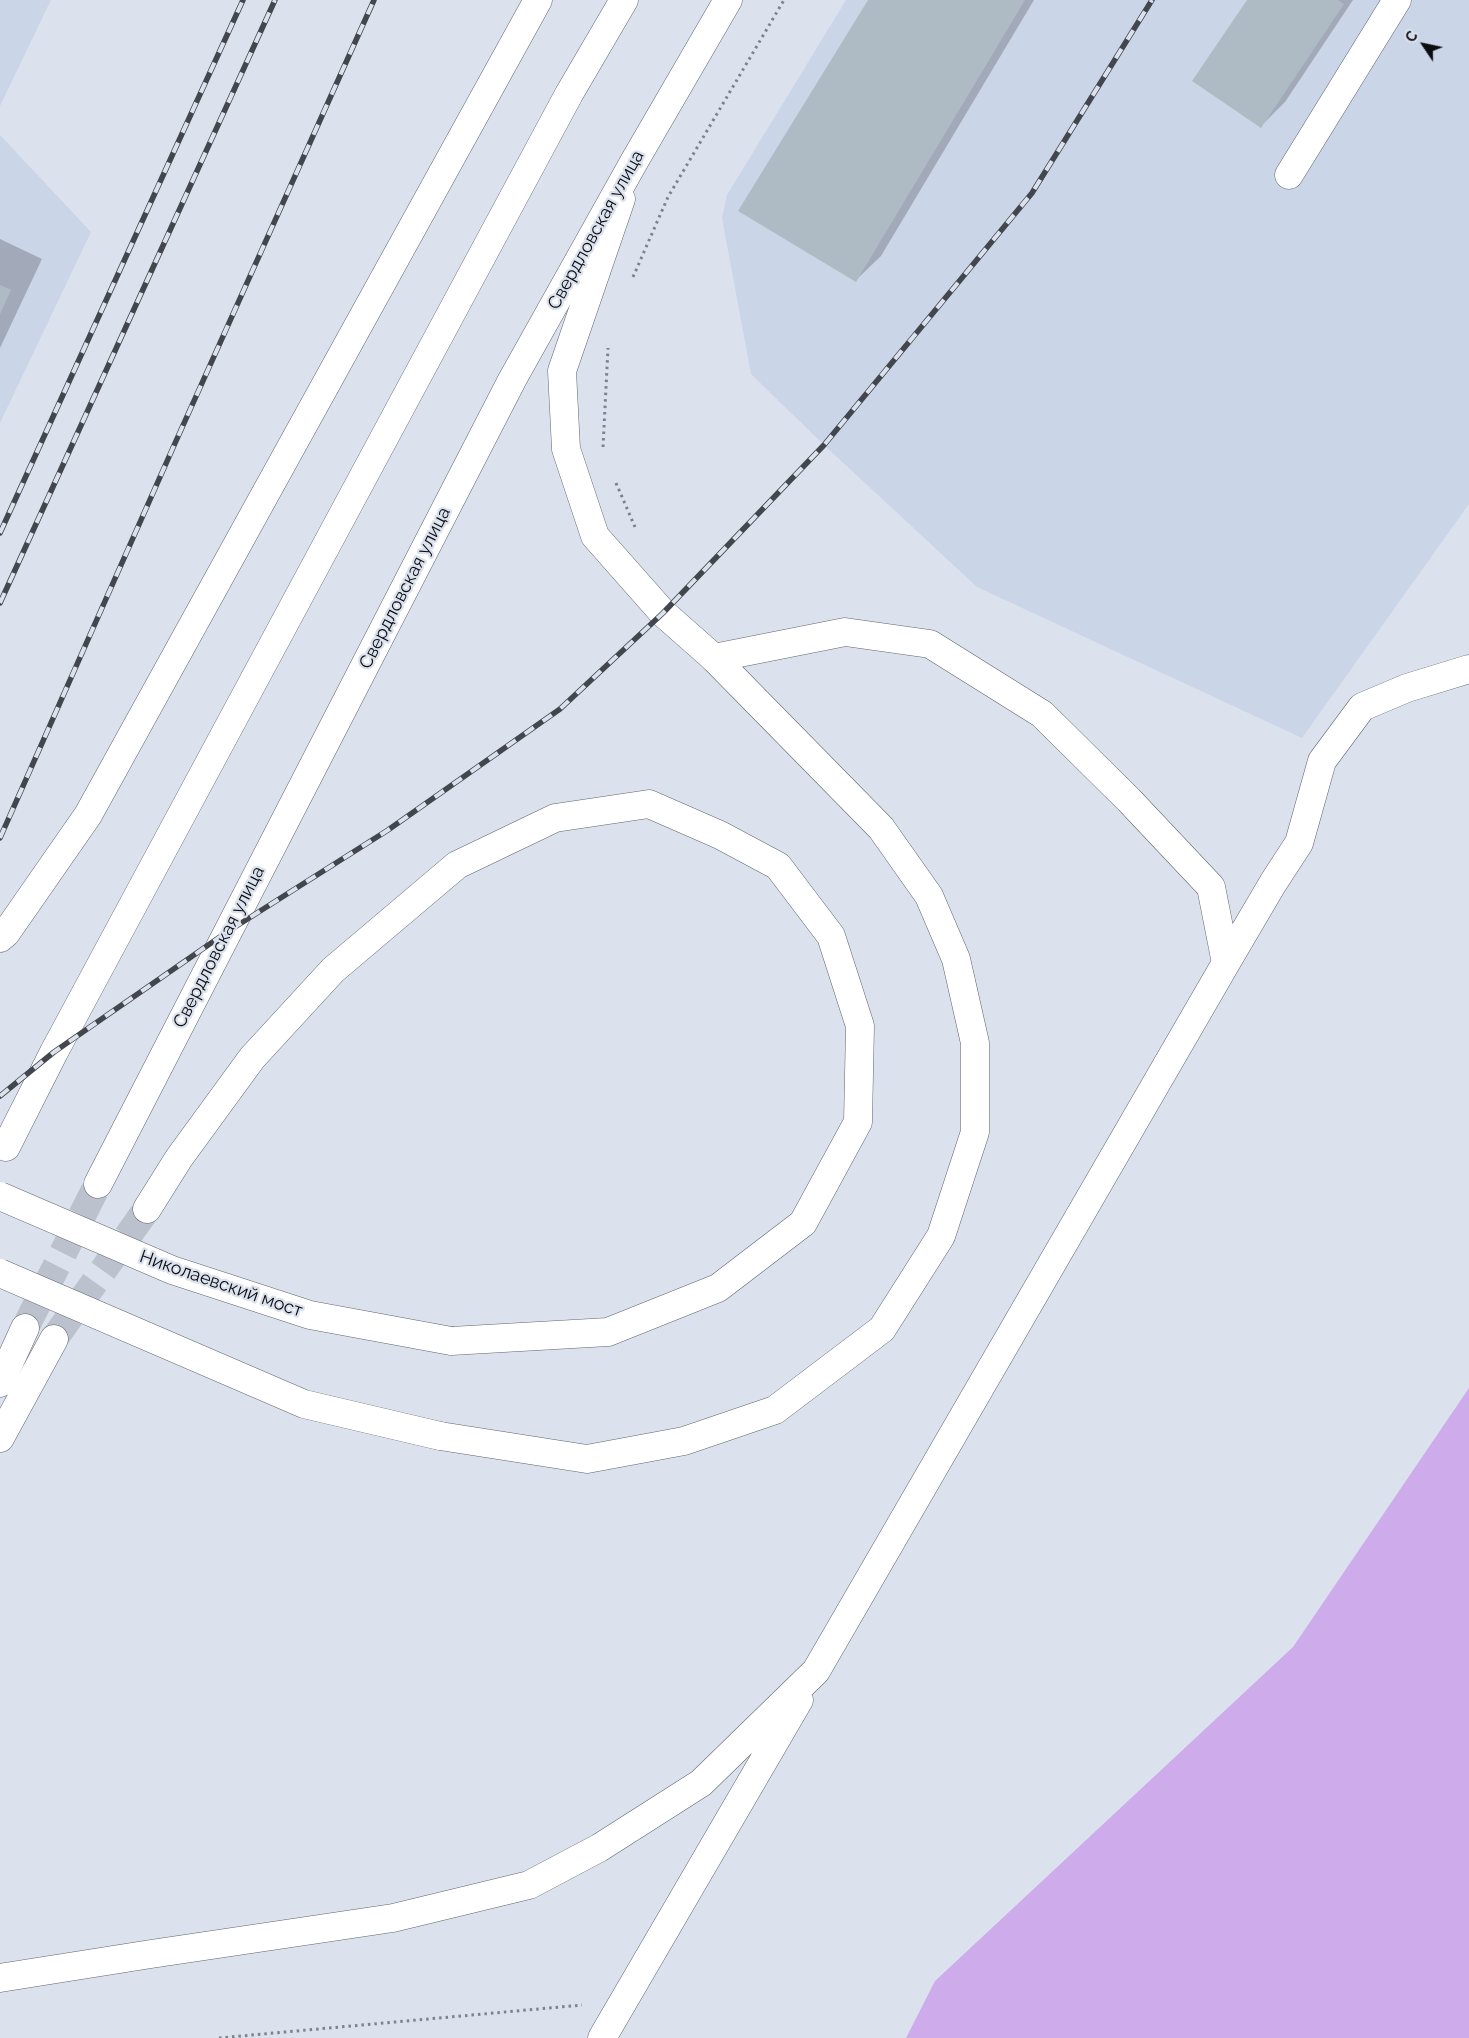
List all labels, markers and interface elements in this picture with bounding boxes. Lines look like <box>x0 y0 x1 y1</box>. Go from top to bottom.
north arrow <box>1399 20 1449 70</box>
text: С <box>1402 28 1421 45</box>
street label: Свердловская улица <box>543 147 649 313</box>
street label: Свердловская улица <box>355 504 455 672</box>
street label: Свердловская улица <box>169 863 269 1031</box>
street label: Николаевский мост <box>137 1246 305 1322</box>

